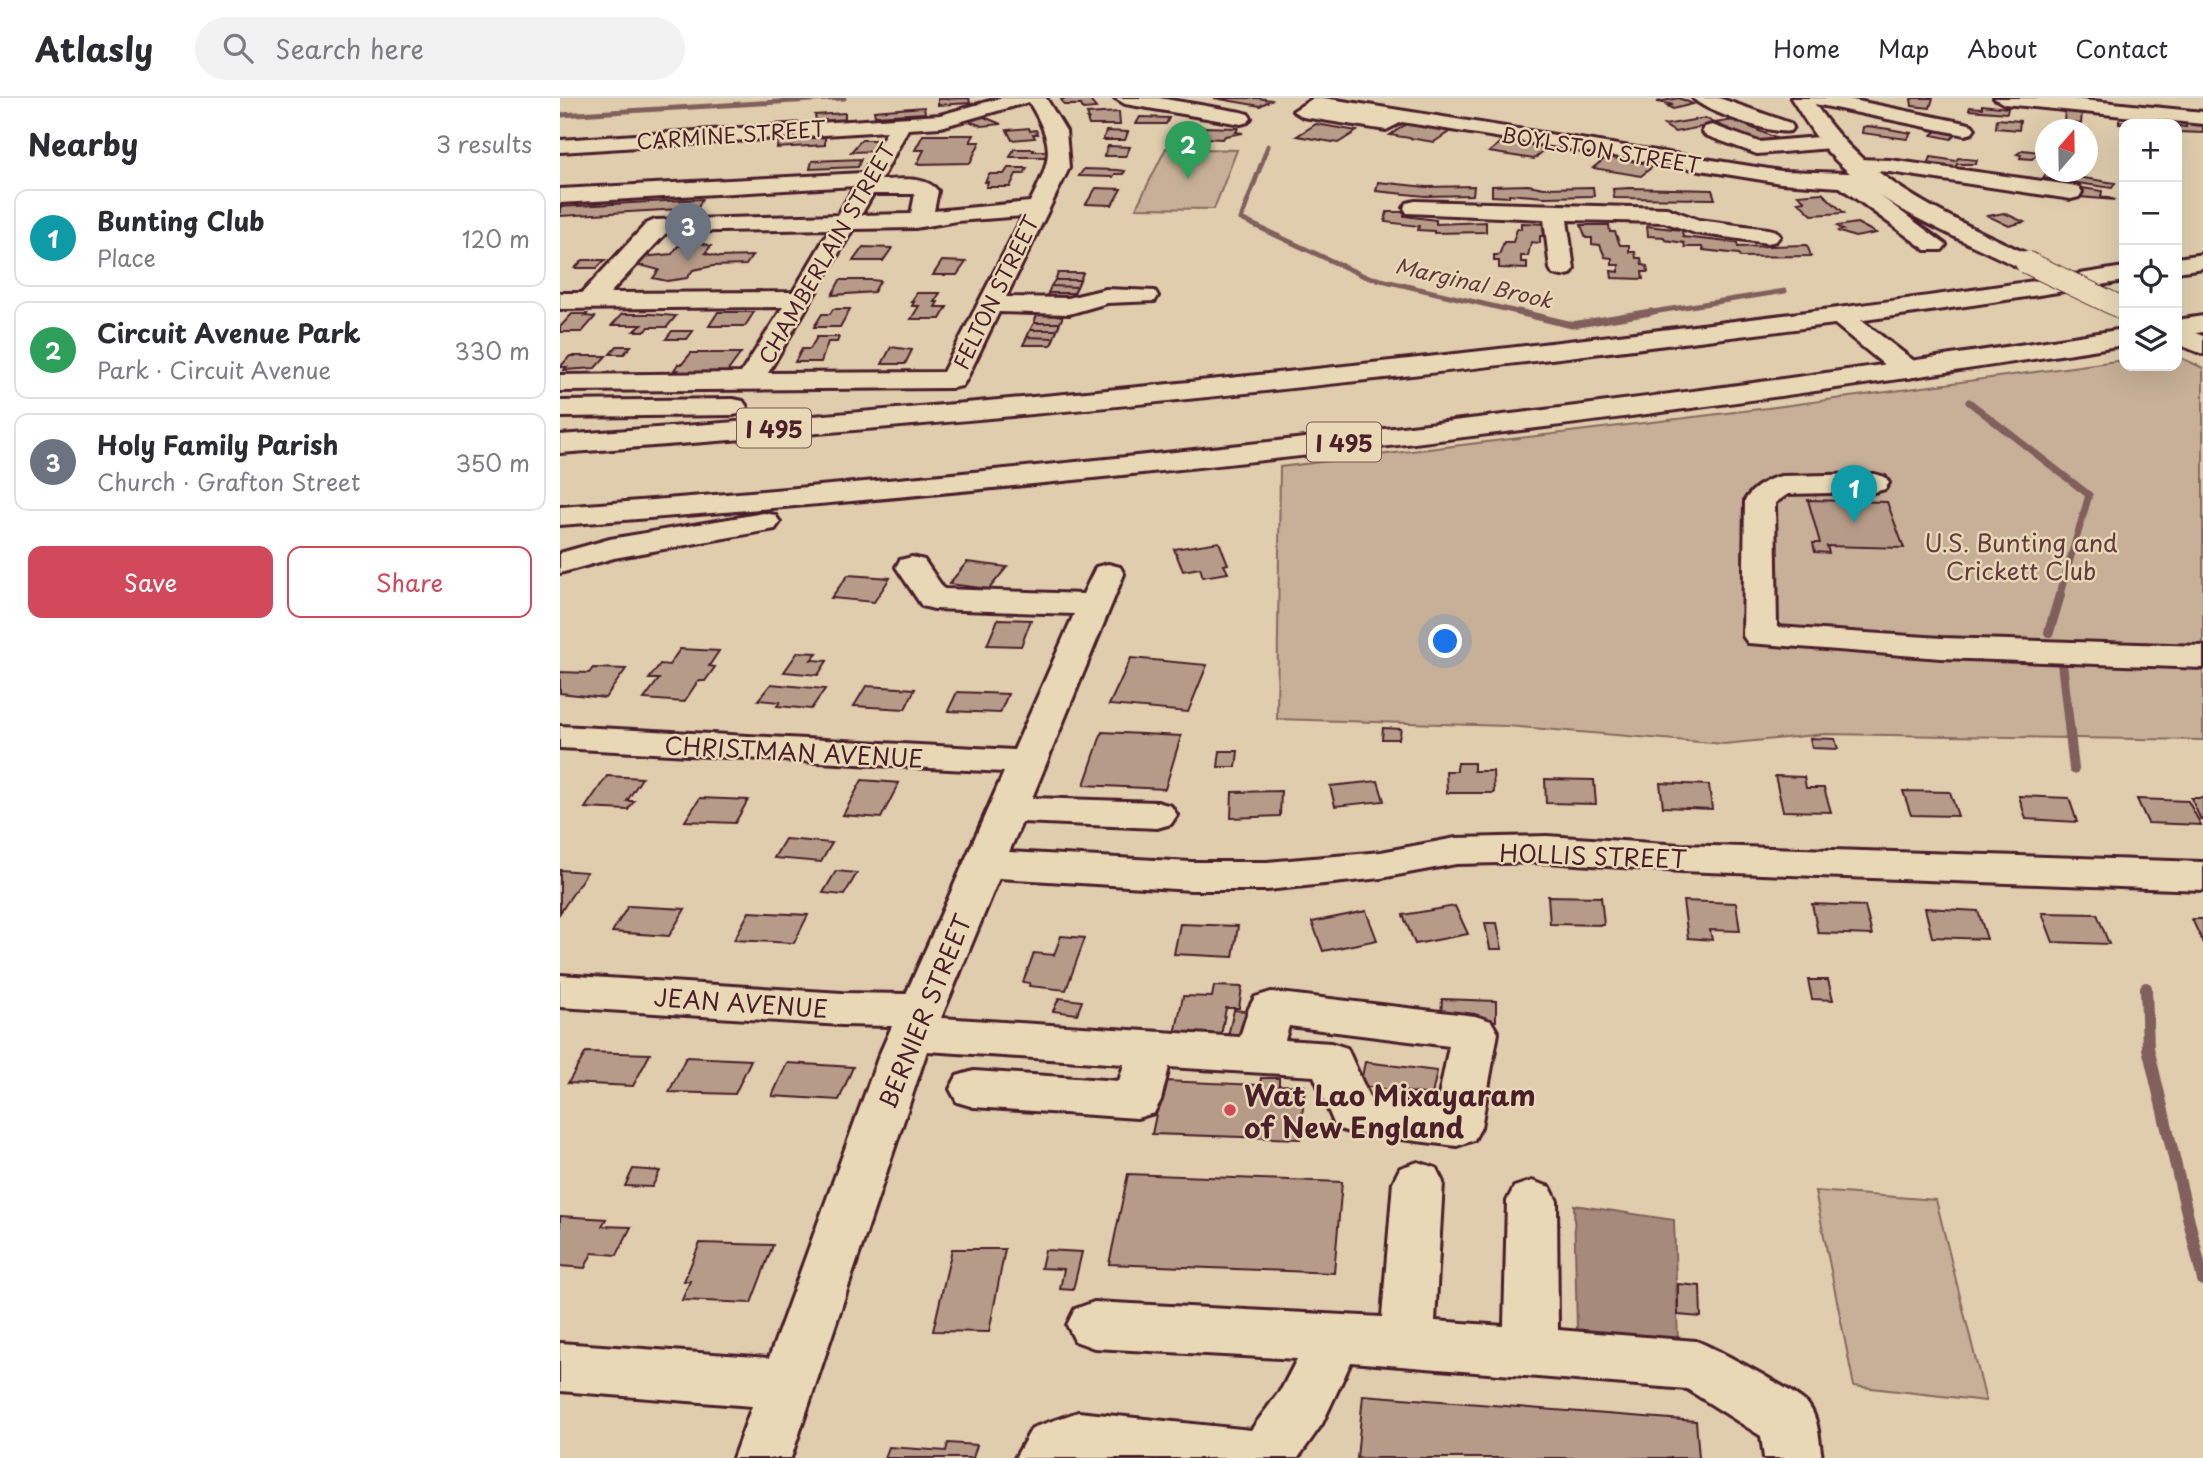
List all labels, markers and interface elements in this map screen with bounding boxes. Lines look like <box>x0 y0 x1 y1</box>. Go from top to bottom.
search box <box>195 17 685 80</box>
text: Atlasly <box>35 23 153 73</box>
icon: search <box>219 29 257 67</box>
text: Search here <box>275 29 424 68</box>
text: Home <box>1773 30 1840 66</box>
text: Map <box>1878 30 1929 66</box>
text: About <box>1967 30 2037 66</box>
text: Contact <box>2075 30 2168 66</box>
street label: CARMINE STREET <box>635 111 827 157</box>
street label: BOYLSTON STREET <box>1499 117 1704 181</box>
north arrow <box>2035 119 2098 182</box>
map controls <box>2119 119 2182 371</box>
button: + <box>2119 119 2182 182</box>
text: Nearby <box>28 121 138 166</box>
pin: 2 <box>1165 121 1211 179</box>
text: 3 results <box>436 126 532 161</box>
street label: CHAMBERLAIN STREET <box>750 136 903 369</box>
button: − <box>2119 182 2182 245</box>
text: Bunting Club <box>97 201 264 240</box>
pin: 3 <box>665 203 711 261</box>
street label: FELTON STREET <box>944 209 1046 374</box>
text: 1 <box>48 221 59 256</box>
text: 120 m <box>462 221 530 256</box>
text: Place <box>97 240 156 275</box>
button: locate <box>2119 245 2182 308</box>
water label: Marginal Brook <box>1392 248 1557 316</box>
button: layers <box>2119 308 2182 371</box>
text: Circuit Avenue Park <box>97 313 361 352</box>
text: 2 <box>45 333 61 368</box>
text: 330 m <box>454 333 530 368</box>
text: Park · Circuit Avenue <box>97 352 331 387</box>
road number: I 495 <box>737 408 811 448</box>
road number: I 495 <box>1307 422 1381 462</box>
text: Holy Family Parish <box>97 425 338 464</box>
text: 3 <box>45 445 61 480</box>
text: 350 m <box>455 445 530 480</box>
text: Church · Grafton Street <box>97 464 360 499</box>
pin: 1 <box>1831 465 1877 523</box>
park label: U.S. Bunting and Crickett Club <box>1924 524 2118 588</box>
button: Save <box>28 546 273 618</box>
button: Share <box>287 546 532 618</box>
your location <box>1428 624 1462 658</box>
street label: CHRISTMAN AVENUE <box>664 726 924 776</box>
street label: HOLLIS STREET <box>1499 834 1688 876</box>
street label: BERNIER STREET <box>869 908 980 1114</box>
street label: JEAN AVENUE <box>653 978 829 1026</box>
place label: Wat Lao Mixayaram of New England <box>1244 1073 1536 1148</box>
marker: Wat Lao Mixayaram of New England <box>1222 1102 1238 1118</box>

